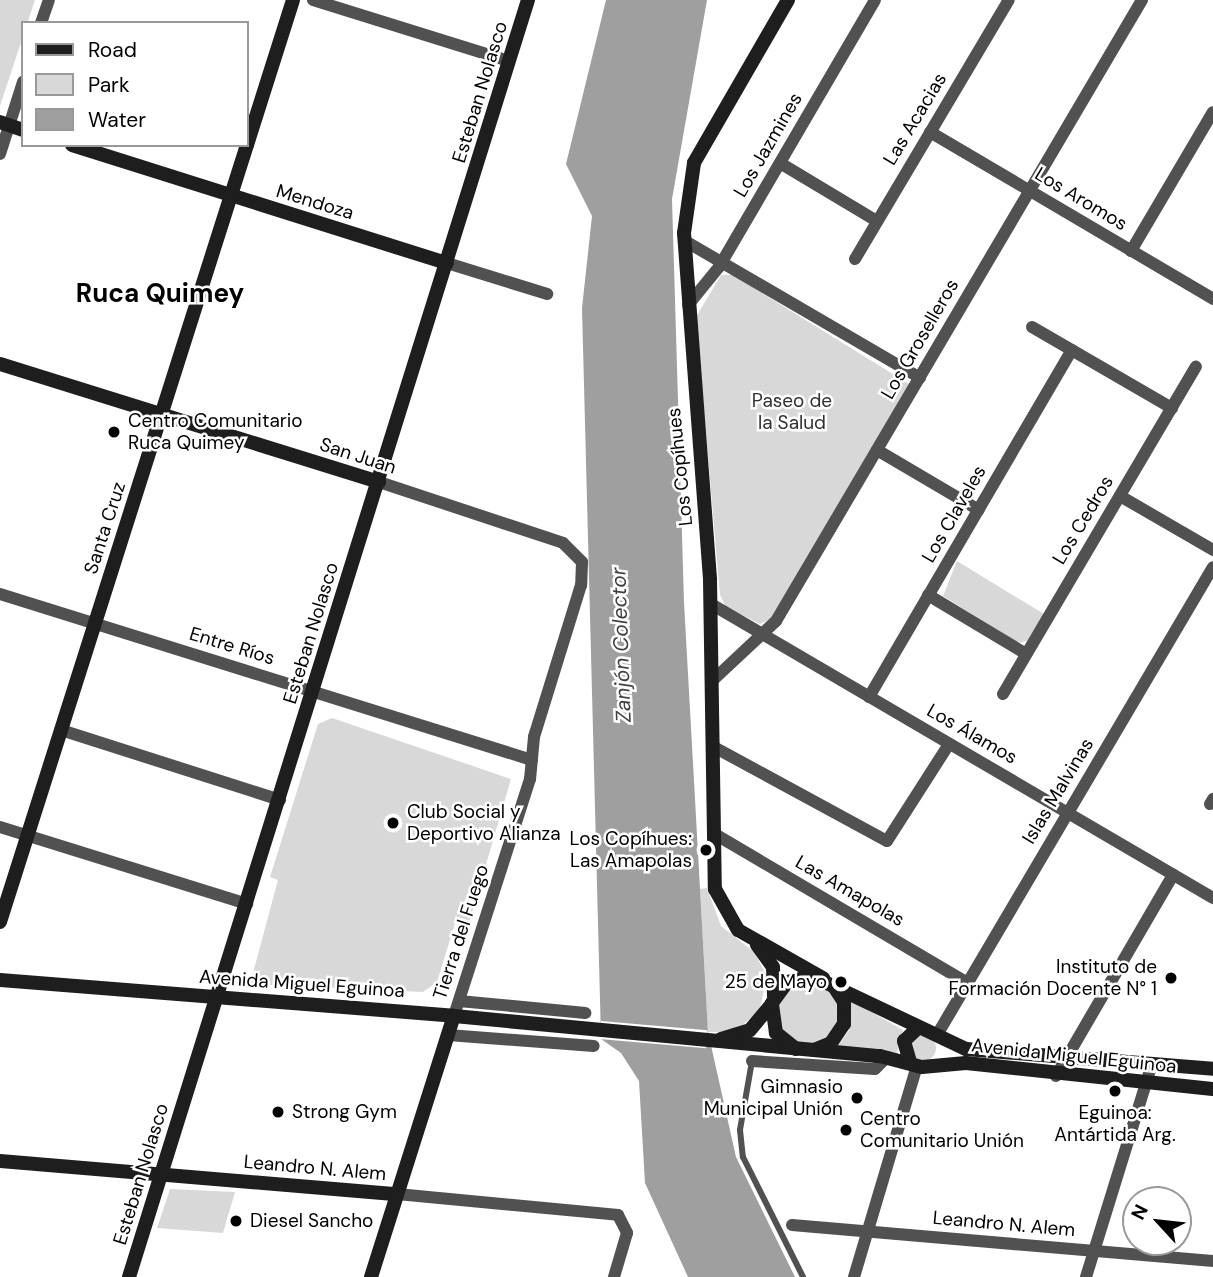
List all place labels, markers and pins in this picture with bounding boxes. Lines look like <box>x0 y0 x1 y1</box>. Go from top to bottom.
place label: Centro Comunitario Ruca Quimey <box>128 410 303 454</box>
marker: Centro Comunitario Ruca Quimey <box>106 424 122 440</box>
place label: Club Social y Deportivo Alianza <box>407 801 561 845</box>
marker: Club Social y Deportivo Alianza <box>385 815 401 831</box>
place label: Los Copíhues: Las Amapolas <box>570 828 692 872</box>
marker: Los Copíhues: Las Amapolas <box>698 842 714 858</box>
place label: Instituto de Formación Docente N° 1 <box>948 956 1157 1000</box>
marker: Instituto de Formación Docente N° 1 <box>1163 970 1179 986</box>
place label: 25 de Mayo <box>725 971 827 993</box>
marker: 25 de Mayo <box>833 974 849 990</box>
place label: Gimnasio Municipal Unión <box>704 1076 843 1120</box>
marker: Eguinoa: Antártida Arg. <box>1107 1083 1123 1099</box>
marker: Gimnasio Municipal Unión <box>849 1090 865 1106</box>
place label: Strong Gym <box>292 1101 397 1123</box>
place label: Eguinoa: Antártida Arg. <box>1054 1102 1176 1146</box>
marker: Strong Gym <box>270 1104 286 1120</box>
place label: Centro Comunitario Unión <box>860 1108 1024 1152</box>
marker: Centro Comunitario Unión <box>838 1122 854 1138</box>
place label: Diesel Sancho <box>250 1210 373 1232</box>
marker: Diesel Sancho <box>228 1213 244 1229</box>

